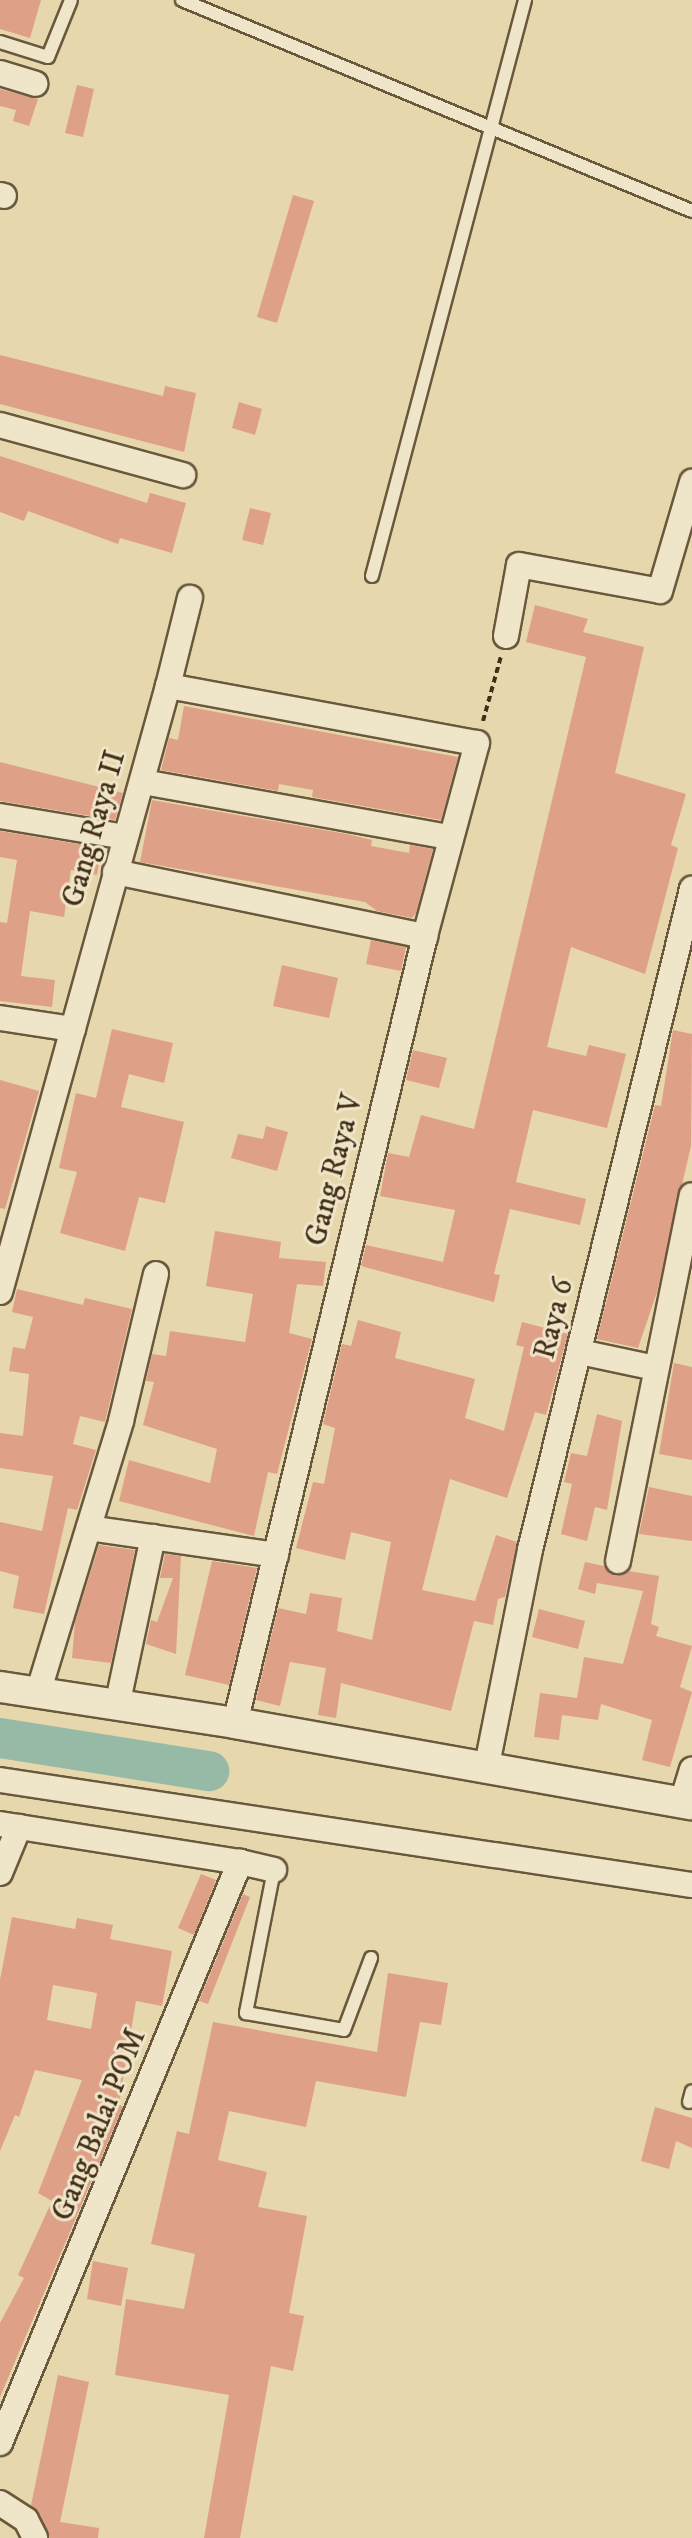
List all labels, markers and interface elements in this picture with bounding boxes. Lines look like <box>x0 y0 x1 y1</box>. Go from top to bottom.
street label: Gang Raya II <box>55 747 135 911</box>
street label: Gang Raya V <box>299 1090 371 1250</box>
street label: Raya 6 <box>528 1275 582 1363</box>
street label: Gang Balai POM <box>45 2024 155 2226</box>

